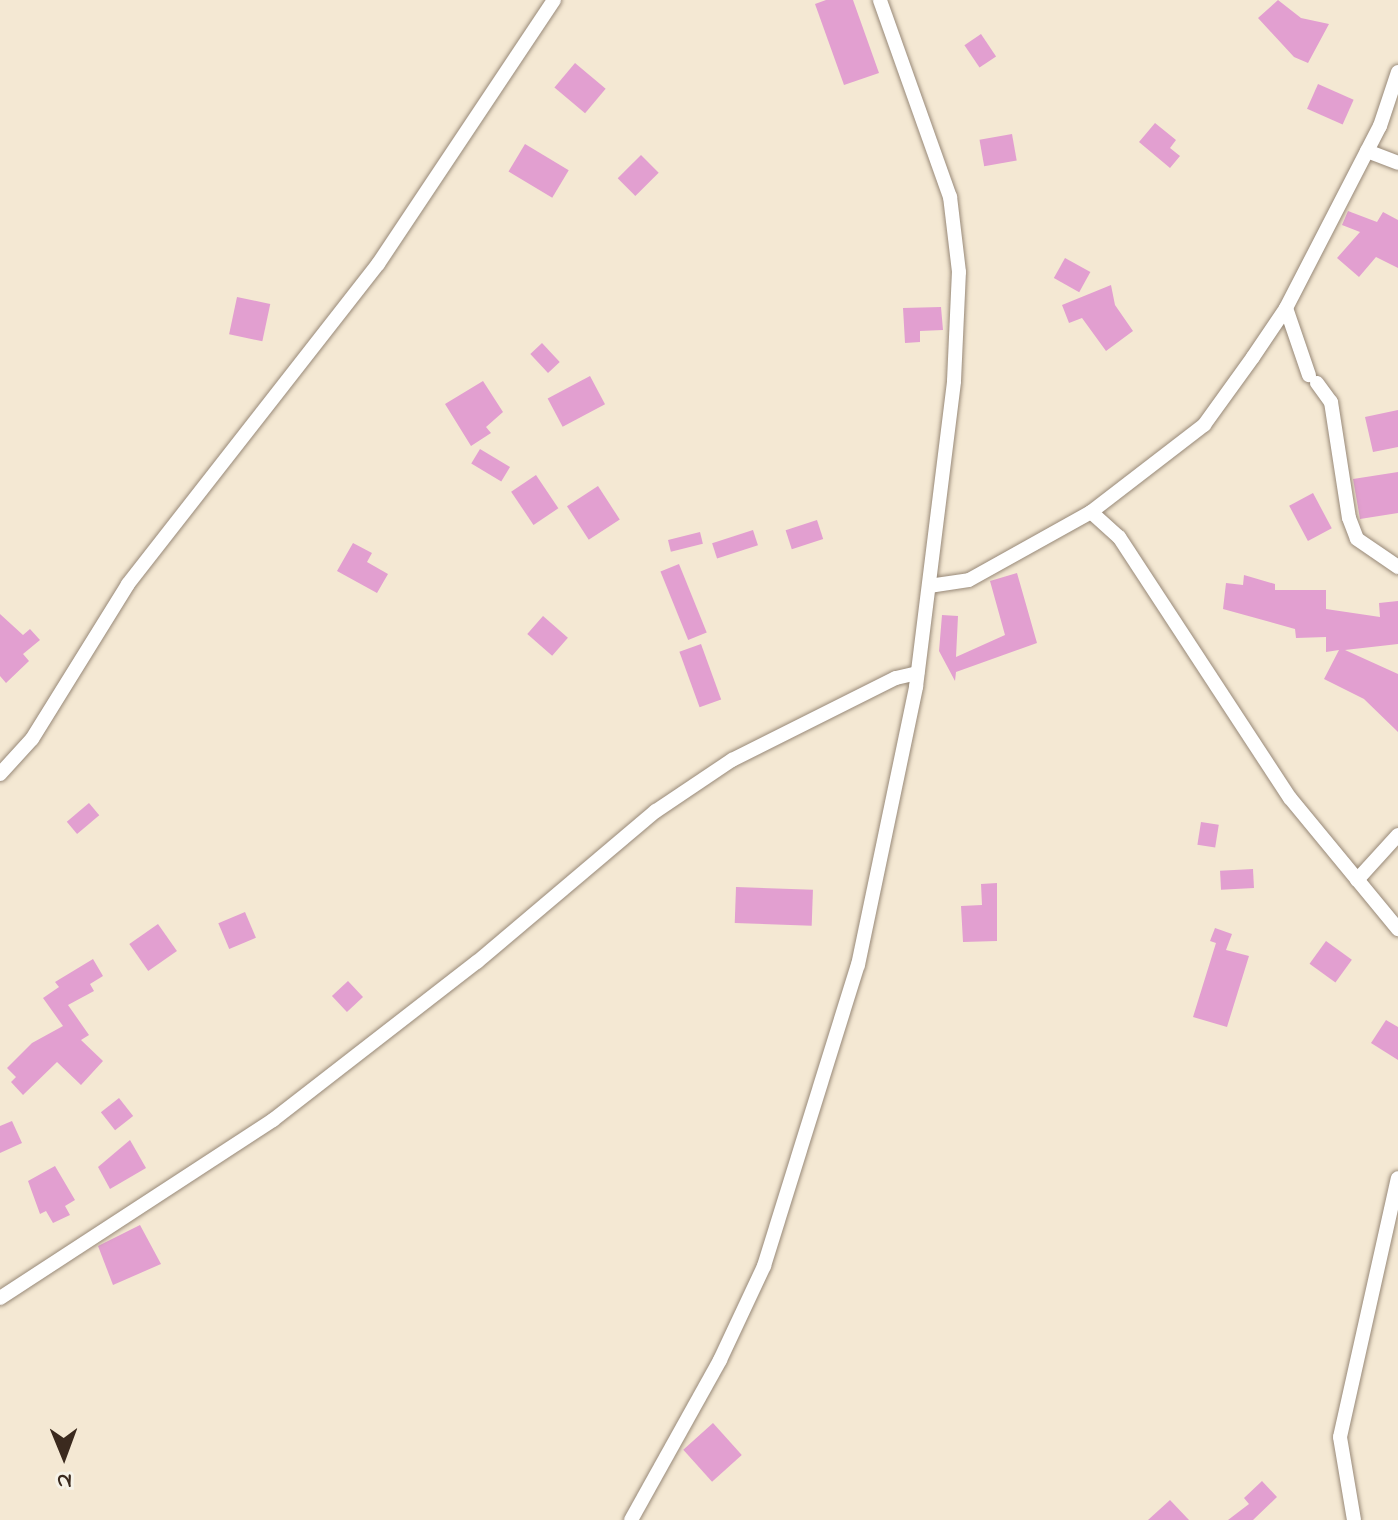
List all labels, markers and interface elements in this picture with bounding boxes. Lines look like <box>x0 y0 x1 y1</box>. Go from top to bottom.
north arrow <box>24 1416 104 1496</box>
text: N <box>57 1464 72 1496</box>

